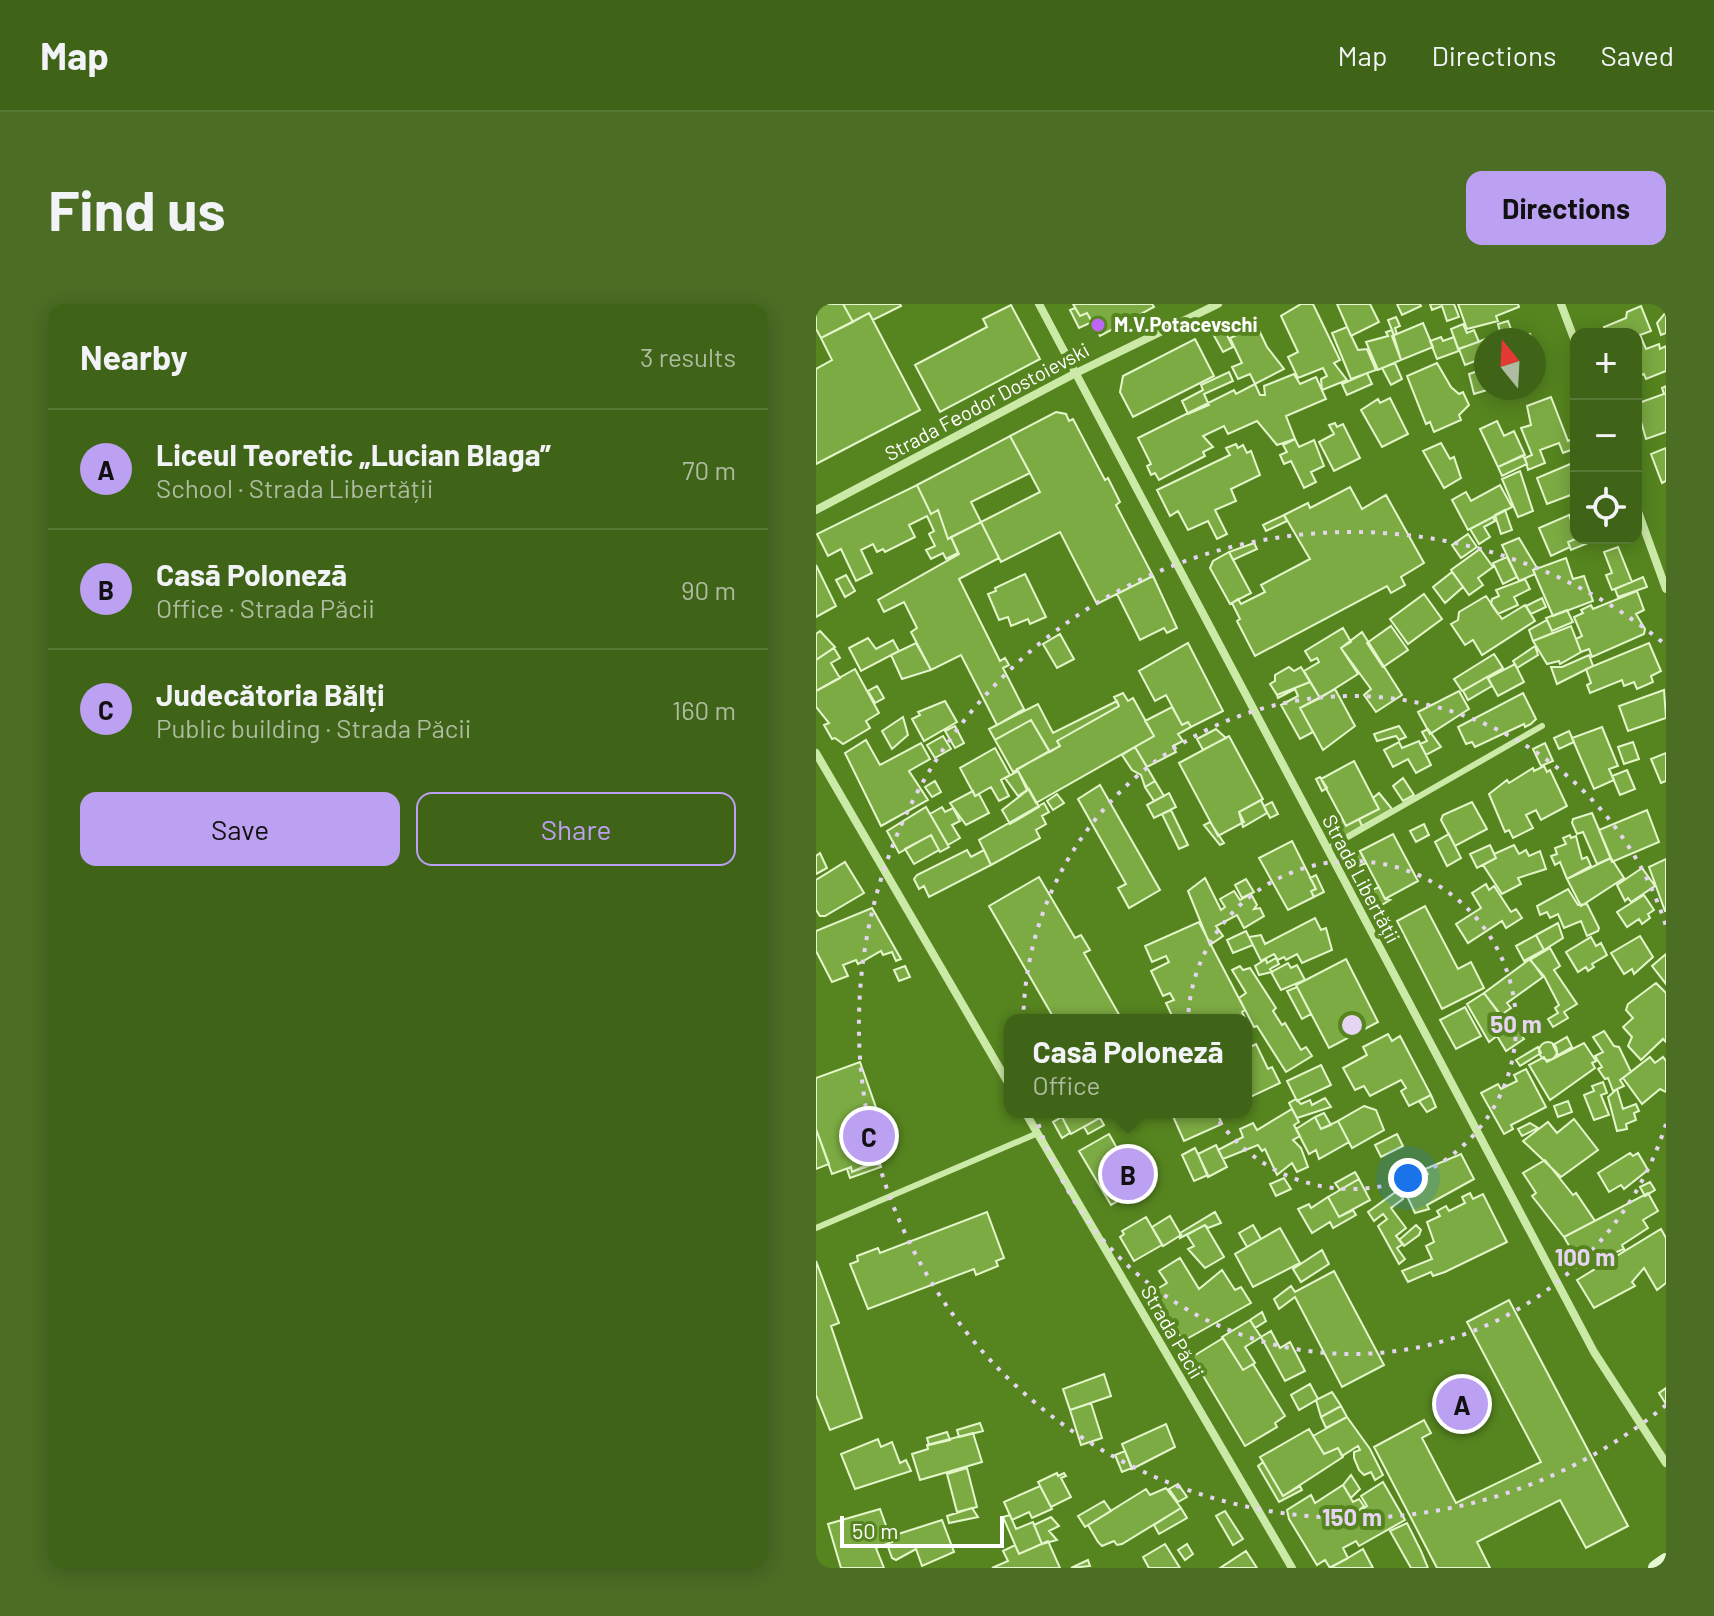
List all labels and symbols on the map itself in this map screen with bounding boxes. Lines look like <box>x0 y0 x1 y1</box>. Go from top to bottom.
place label: M.V.Potacevschi <box>1114 312 1257 336</box>
marker: M.V.Potacevschi <box>1089 316 1107 334</box>
north arrow <box>1474 328 1546 400</box>
street label: Strada Fеodor Dostoievski <box>880 337 1093 465</box>
street label: Strada Libertății <box>1318 810 1406 947</box>
text: 50 m <box>1490 1009 1542 1038</box>
centre of rings <box>1338 1011 1366 1039</box>
pin: C <box>843 1106 895 1166</box>
pin: B <box>1102 1144 1154 1204</box>
your location <box>1388 1158 1428 1198</box>
text: 100 m <box>1555 1242 1615 1271</box>
street label: Strada Păcii <box>1136 1280 1209 1383</box>
pin: A <box>1436 1374 1488 1434</box>
text: 150 m <box>1322 1502 1382 1531</box>
scale bar <box>840 1512 1004 1548</box>

